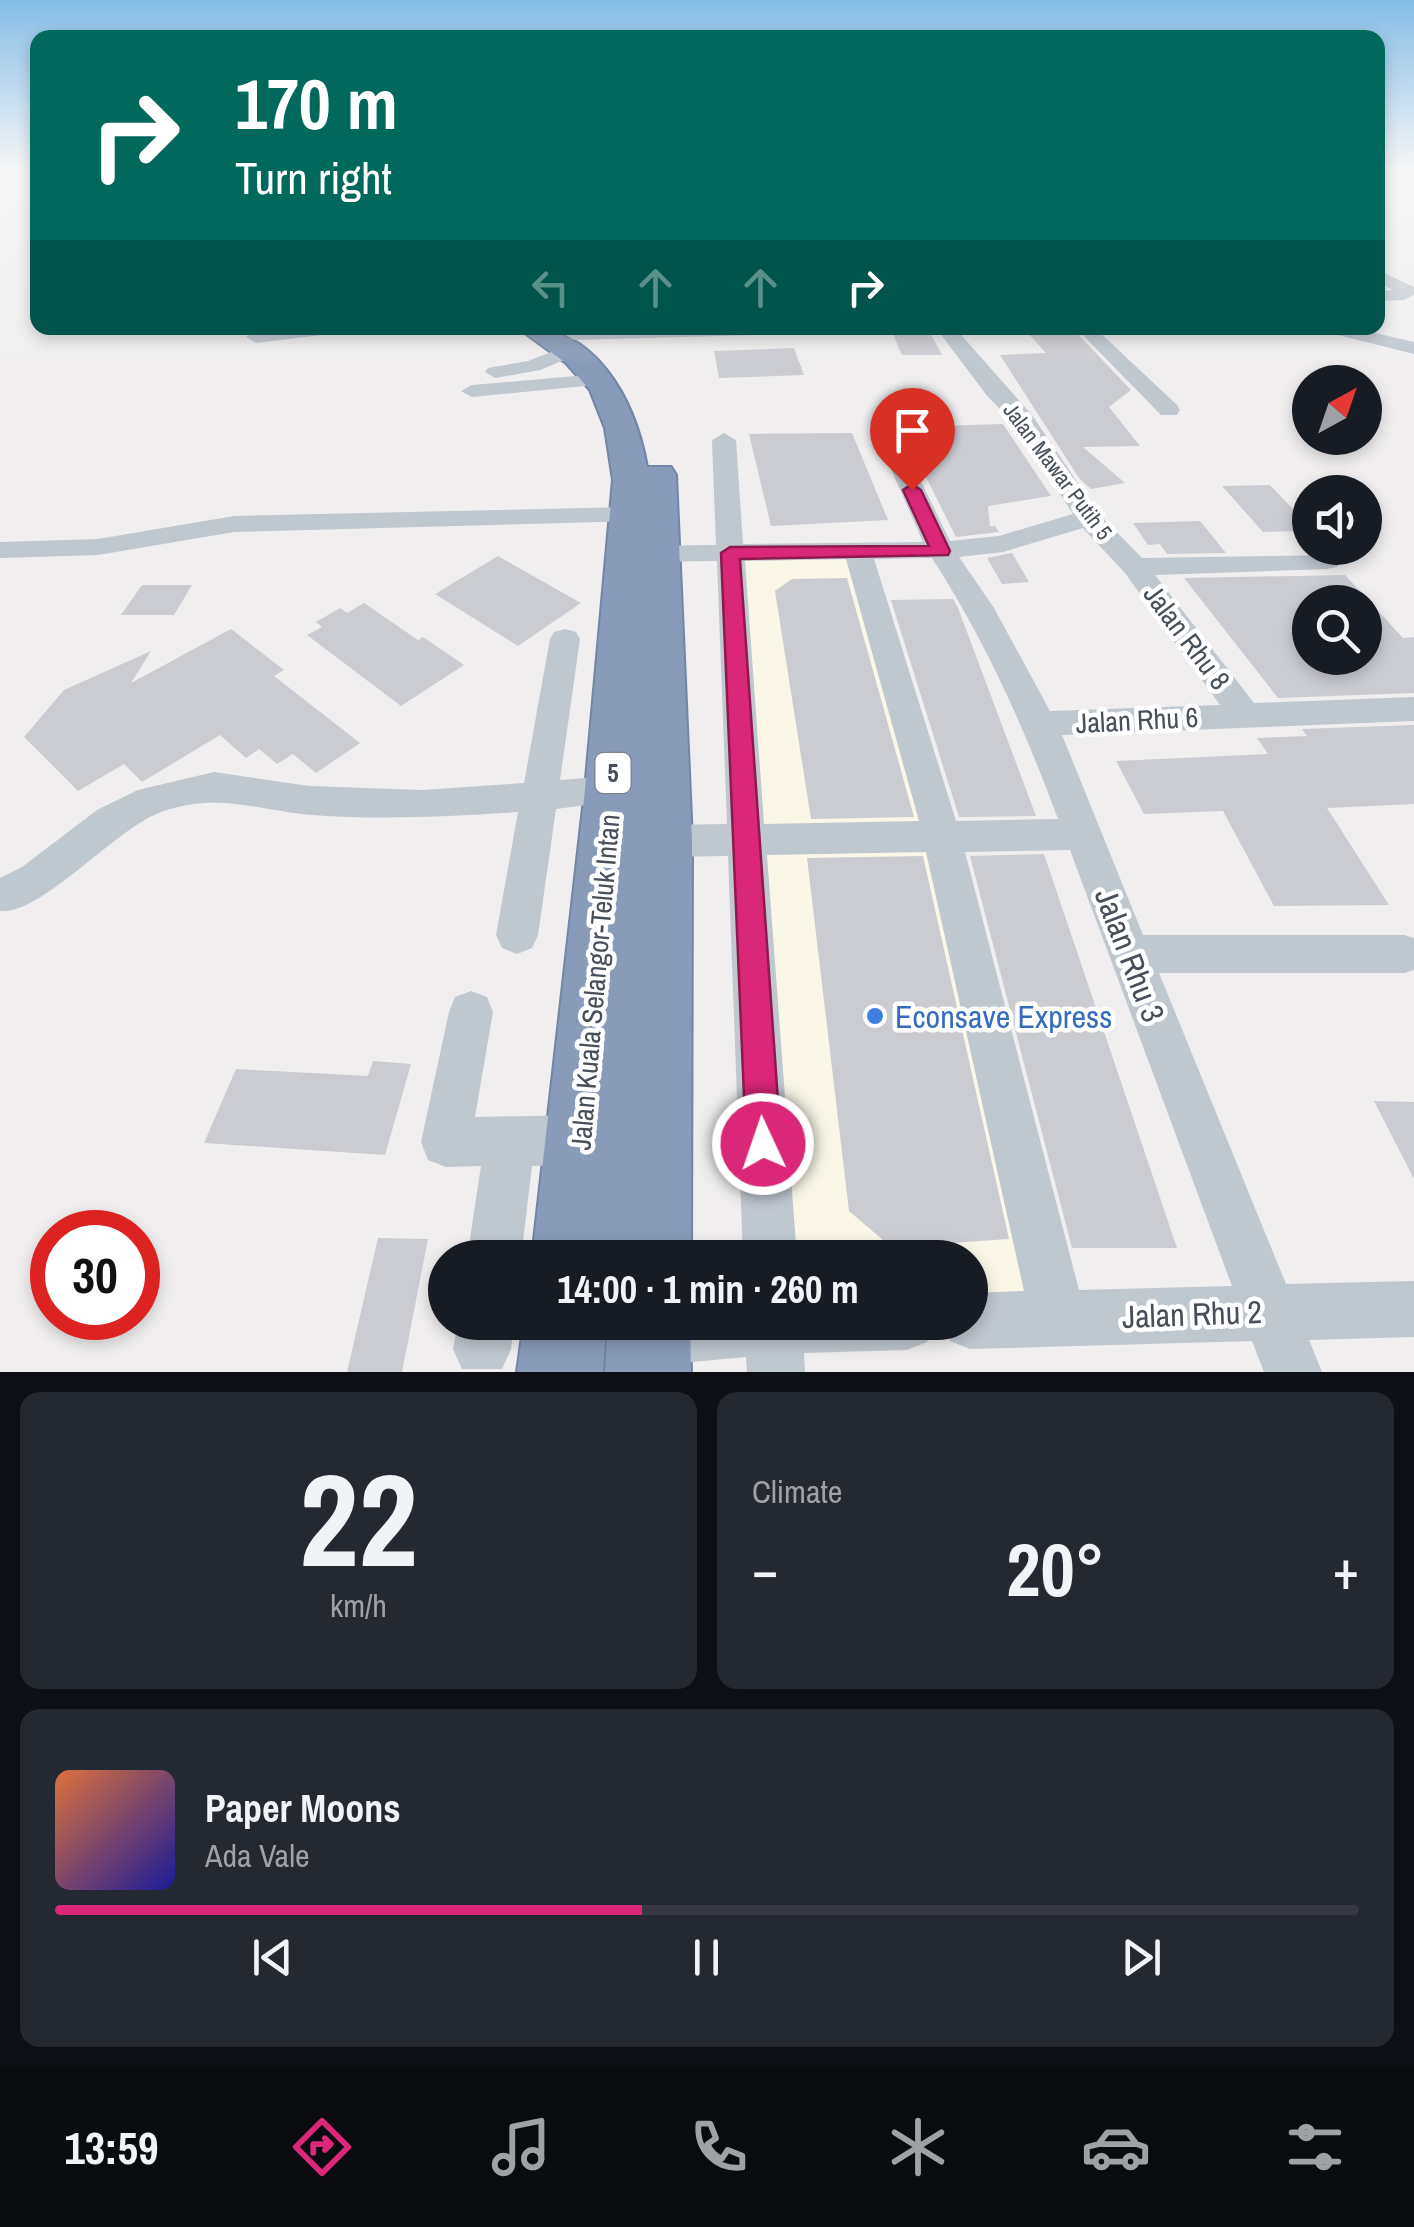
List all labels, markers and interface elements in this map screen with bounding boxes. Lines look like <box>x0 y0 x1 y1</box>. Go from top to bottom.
text: 170 m <box>235 57 398 151</box>
icon: right <box>70 70 200 200</box>
text: Turn right <box>235 147 392 208</box>
icon: left <box>523 260 578 315</box>
icon: ahead <box>628 260 683 315</box>
icon: ahead <box>733 260 788 315</box>
icon: right <box>838 260 893 315</box>
north arrow <box>1292 365 1382 455</box>
map controls <box>1292 365 1382 675</box>
pin <box>870 388 955 491</box>
street label: Jalan Mawar Putih 5 <box>997 396 1119 546</box>
icon: arrive <box>885 403 940 458</box>
button: sound <box>1292 475 1382 565</box>
street label: Jalan Rhu 8 <box>1135 577 1239 697</box>
button: search <box>1292 585 1382 675</box>
street label: Jalan Rhu 6 <box>1075 698 1199 742</box>
road number: 5 <box>596 753 630 793</box>
street label: Jalan Kuala Selangor-Teluk Intan <box>561 813 629 1151</box>
street label: Jalan Rhu 3 <box>1085 882 1175 1028</box>
place label: Econsave Express <box>895 995 1112 1038</box>
marker: Econsave Express <box>864 1005 886 1027</box>
position arrow <box>711 1092 815 1196</box>
speed limit sign: 30 <box>30 1210 160 1340</box>
text: 14:00 · 1 min · 260 m <box>557 1264 859 1315</box>
street label: Jalan Rhu 2 <box>1121 1290 1263 1338</box>
text: 22 <box>299 1431 418 1607</box>
text: Climate <box>752 1470 842 1513</box>
text: 20° <box>1006 1518 1105 1619</box>
text: − <box>752 1532 778 1606</box>
text: + <box>1333 1532 1359 1606</box>
text: km/h <box>330 1584 387 1627</box>
text: Paper Moons <box>205 1783 401 1834</box>
text: Ada Vale <box>205 1834 310 1877</box>
icon: previous <box>245 1930 300 1985</box>
icon: pause <box>679 1930 734 1985</box>
icon: next <box>1114 1930 1169 1985</box>
icon: directions <box>287 2112 357 2182</box>
icon: music <box>486 2112 556 2182</box>
icon: phone <box>684 2112 754 2182</box>
icon: climate <box>883 2112 953 2182</box>
icon: car <box>1081 2112 1151 2182</box>
icon: filters <box>1280 2112 1350 2182</box>
text: 13:59 <box>64 2117 159 2178</box>

